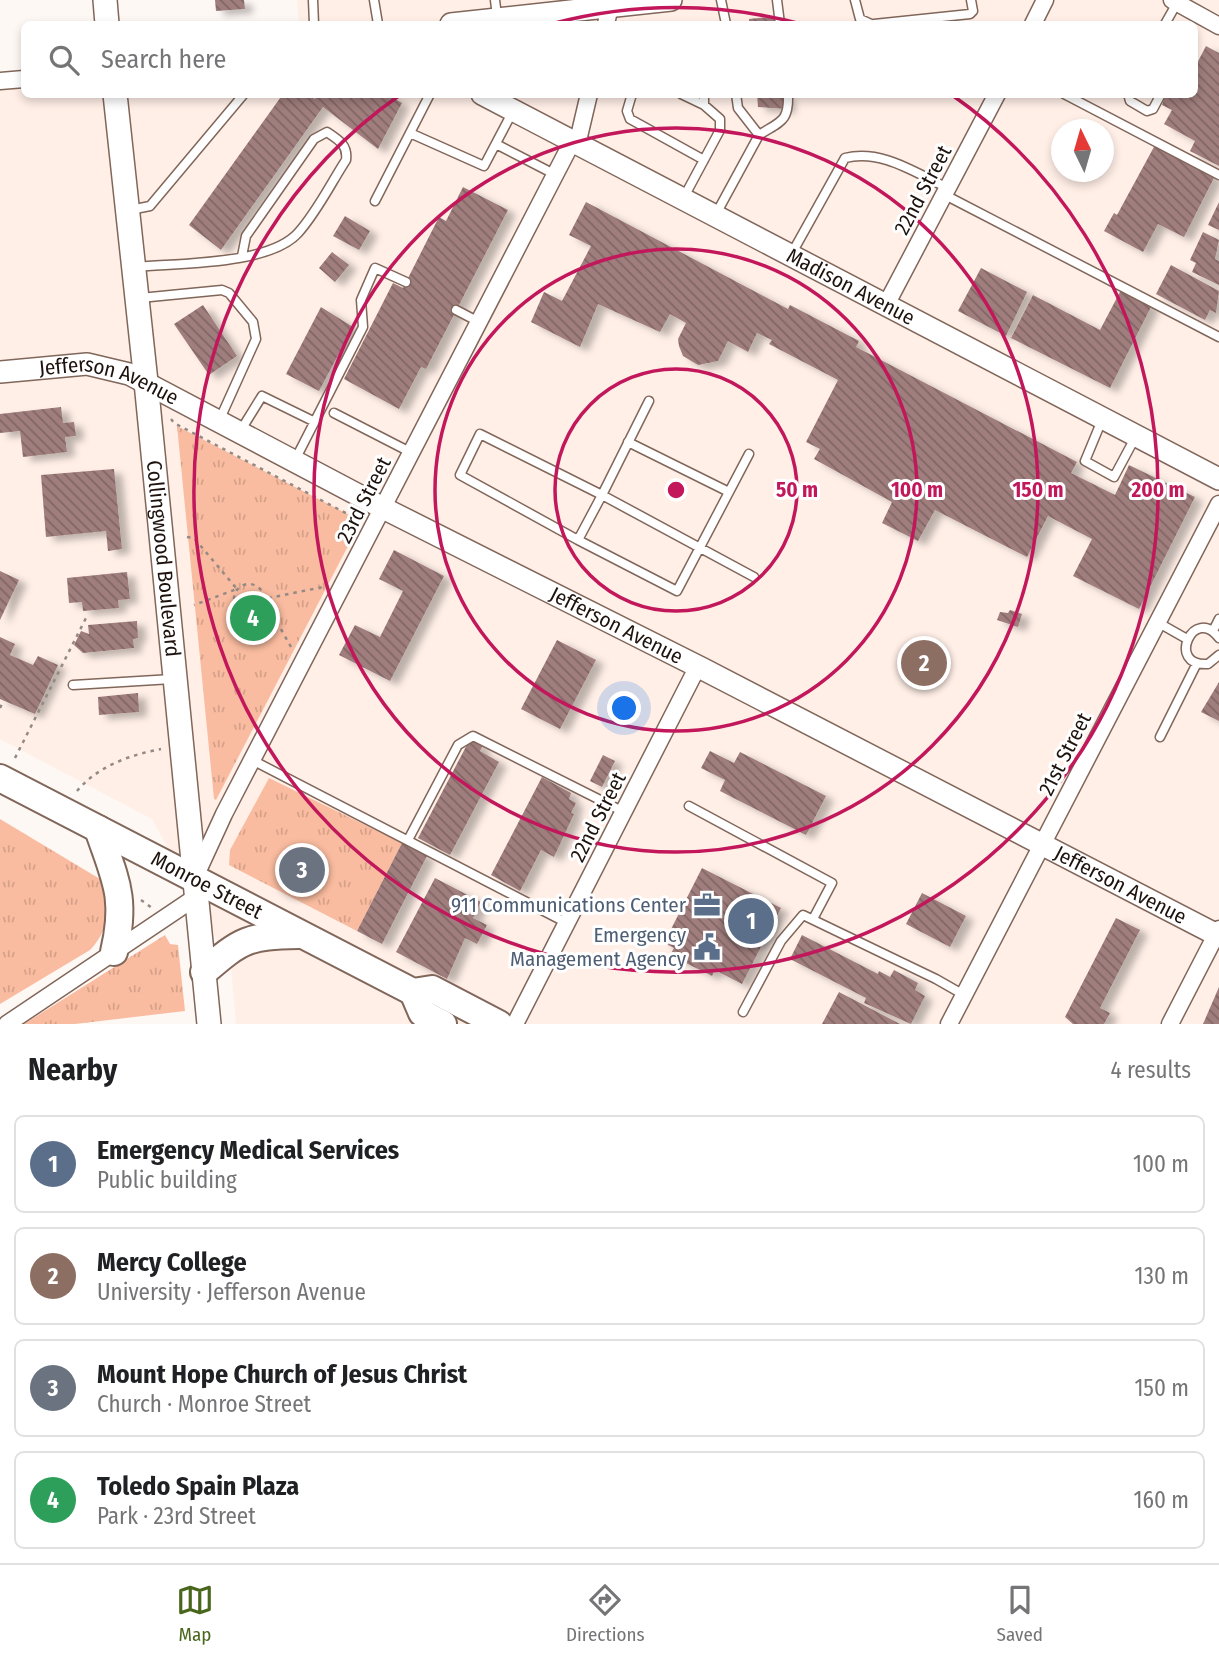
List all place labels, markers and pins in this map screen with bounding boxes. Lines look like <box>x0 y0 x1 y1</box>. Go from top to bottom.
centre of rings <box>664 478 688 502</box>
pin: 4 <box>230 592 276 644</box>
pin: 2 <box>901 637 947 689</box>
pin: 3 <box>279 844 325 896</box>
office icon: 911 Communications Center <box>692 890 722 920</box>
place label: 911 Communications Center <box>451 892 687 918</box>
pin: 1 <box>728 895 774 947</box>
place label: Emergency Management Agency <box>510 922 687 972</box>
public building icon: Emergency Management Agency <box>692 932 722 962</box>

